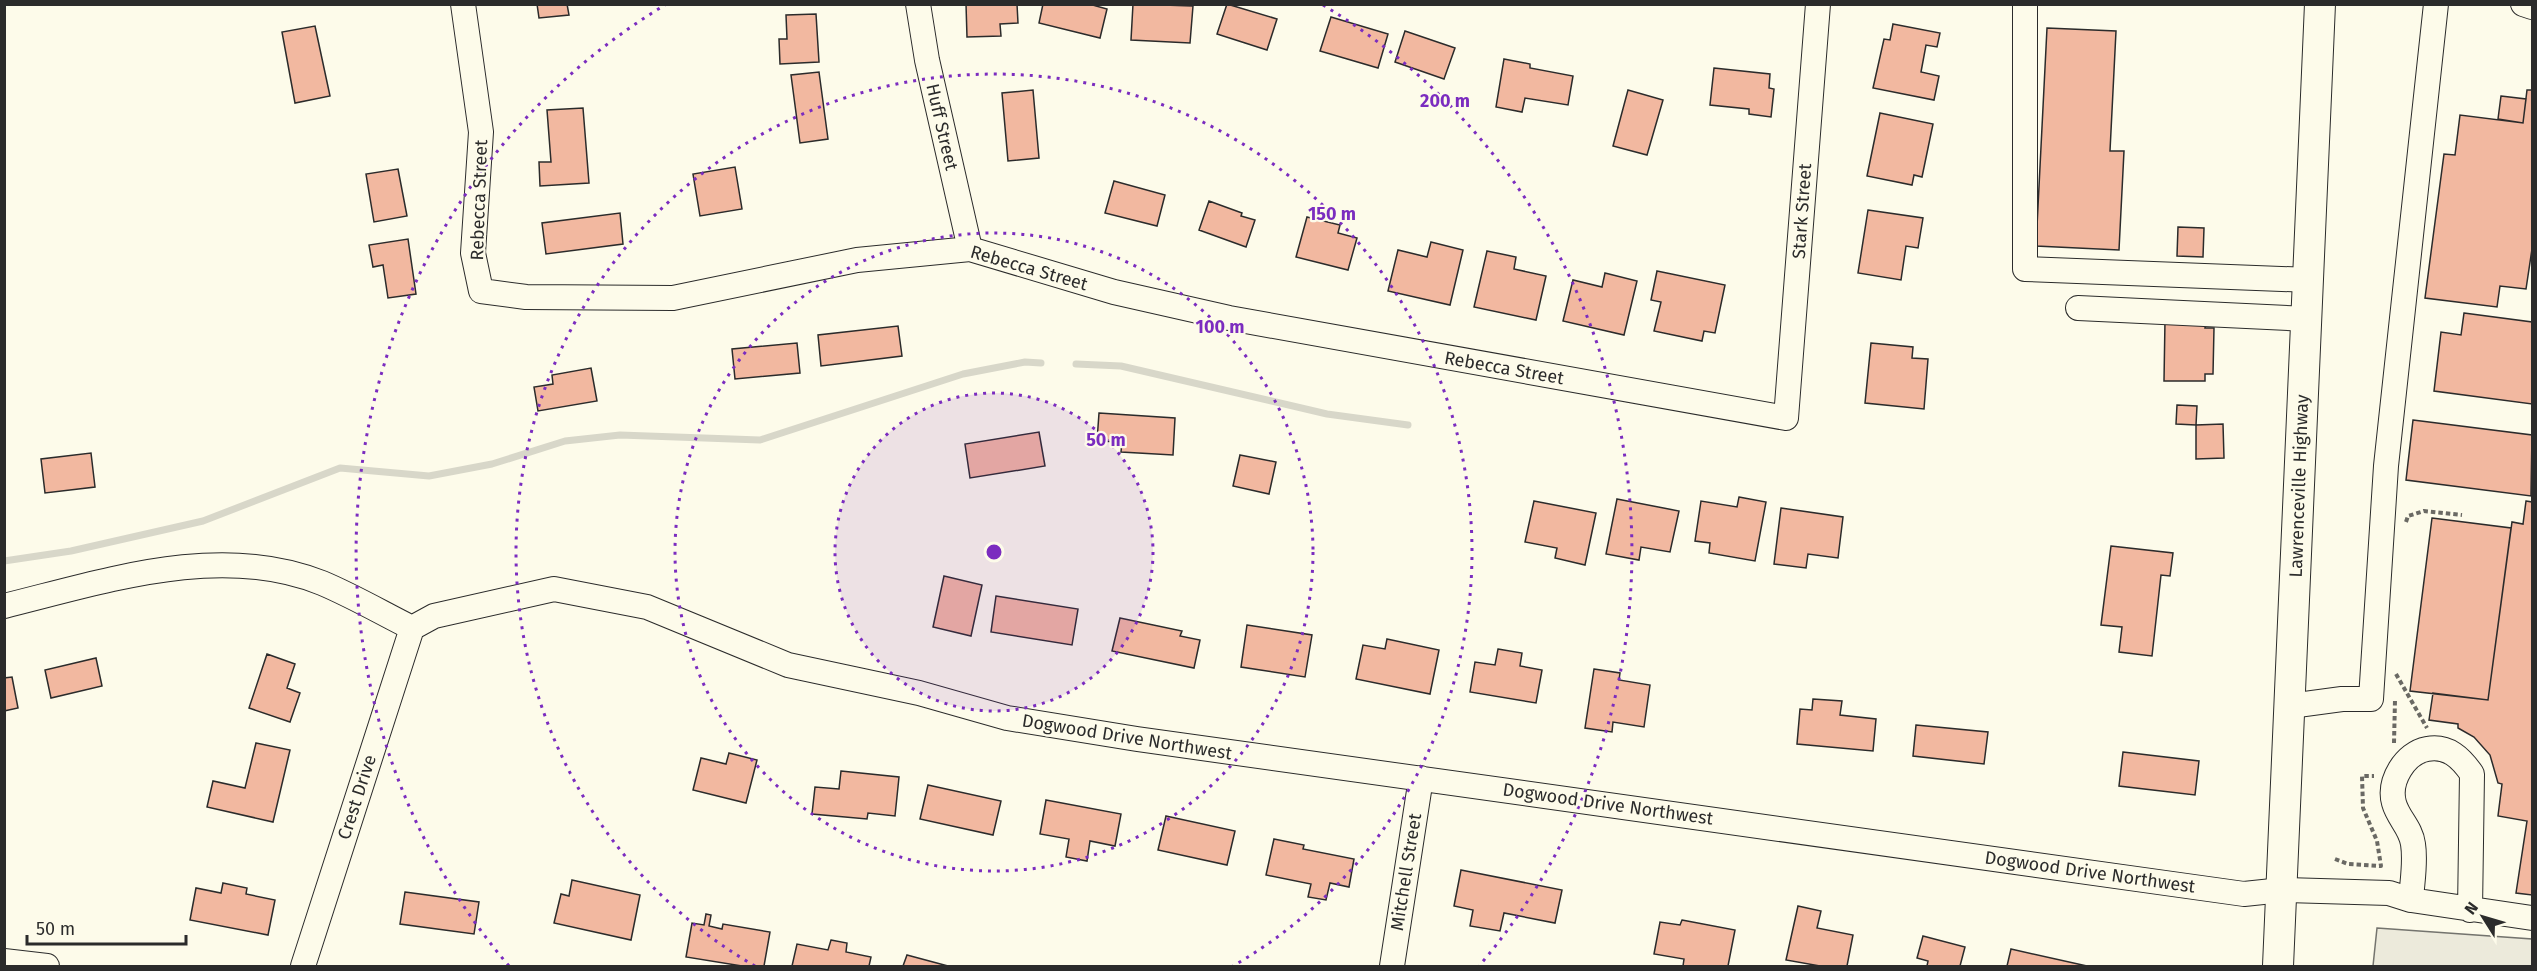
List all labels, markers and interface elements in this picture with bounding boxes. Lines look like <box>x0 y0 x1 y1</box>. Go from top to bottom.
street label: Huff Street <box>921 81 963 173</box>
text: 200 m <box>1420 90 1470 112</box>
street label: Rebecca Street <box>466 139 492 261</box>
street label: Stark Street <box>1788 162 1816 260</box>
text: 150 m <box>1308 203 1356 225</box>
street label: Rebecca Street <box>968 241 1091 295</box>
text: 100 m <box>1196 316 1244 338</box>
street label: Rebecca Street <box>1443 347 1566 389</box>
street label: Lawrenceville Highway <box>2285 394 2313 578</box>
text: 50 m <box>1086 429 1126 451</box>
centre of rings <box>984 542 1004 562</box>
street label: Dogwood Drive Northwest <box>1020 710 1234 765</box>
street label: Crest Drive <box>333 752 381 842</box>
street label: Dogwood Drive Northwest <box>1501 778 1715 830</box>
street label: Mitchell Street <box>1386 811 1426 932</box>
street label: Dogwood Drive Northwest <box>1983 846 2197 898</box>
north arrow <box>2453 887 2513 947</box>
text: N <box>2461 898 2482 918</box>
scale bar <box>27 908 186 946</box>
text: 50 m <box>36 918 75 940</box>

